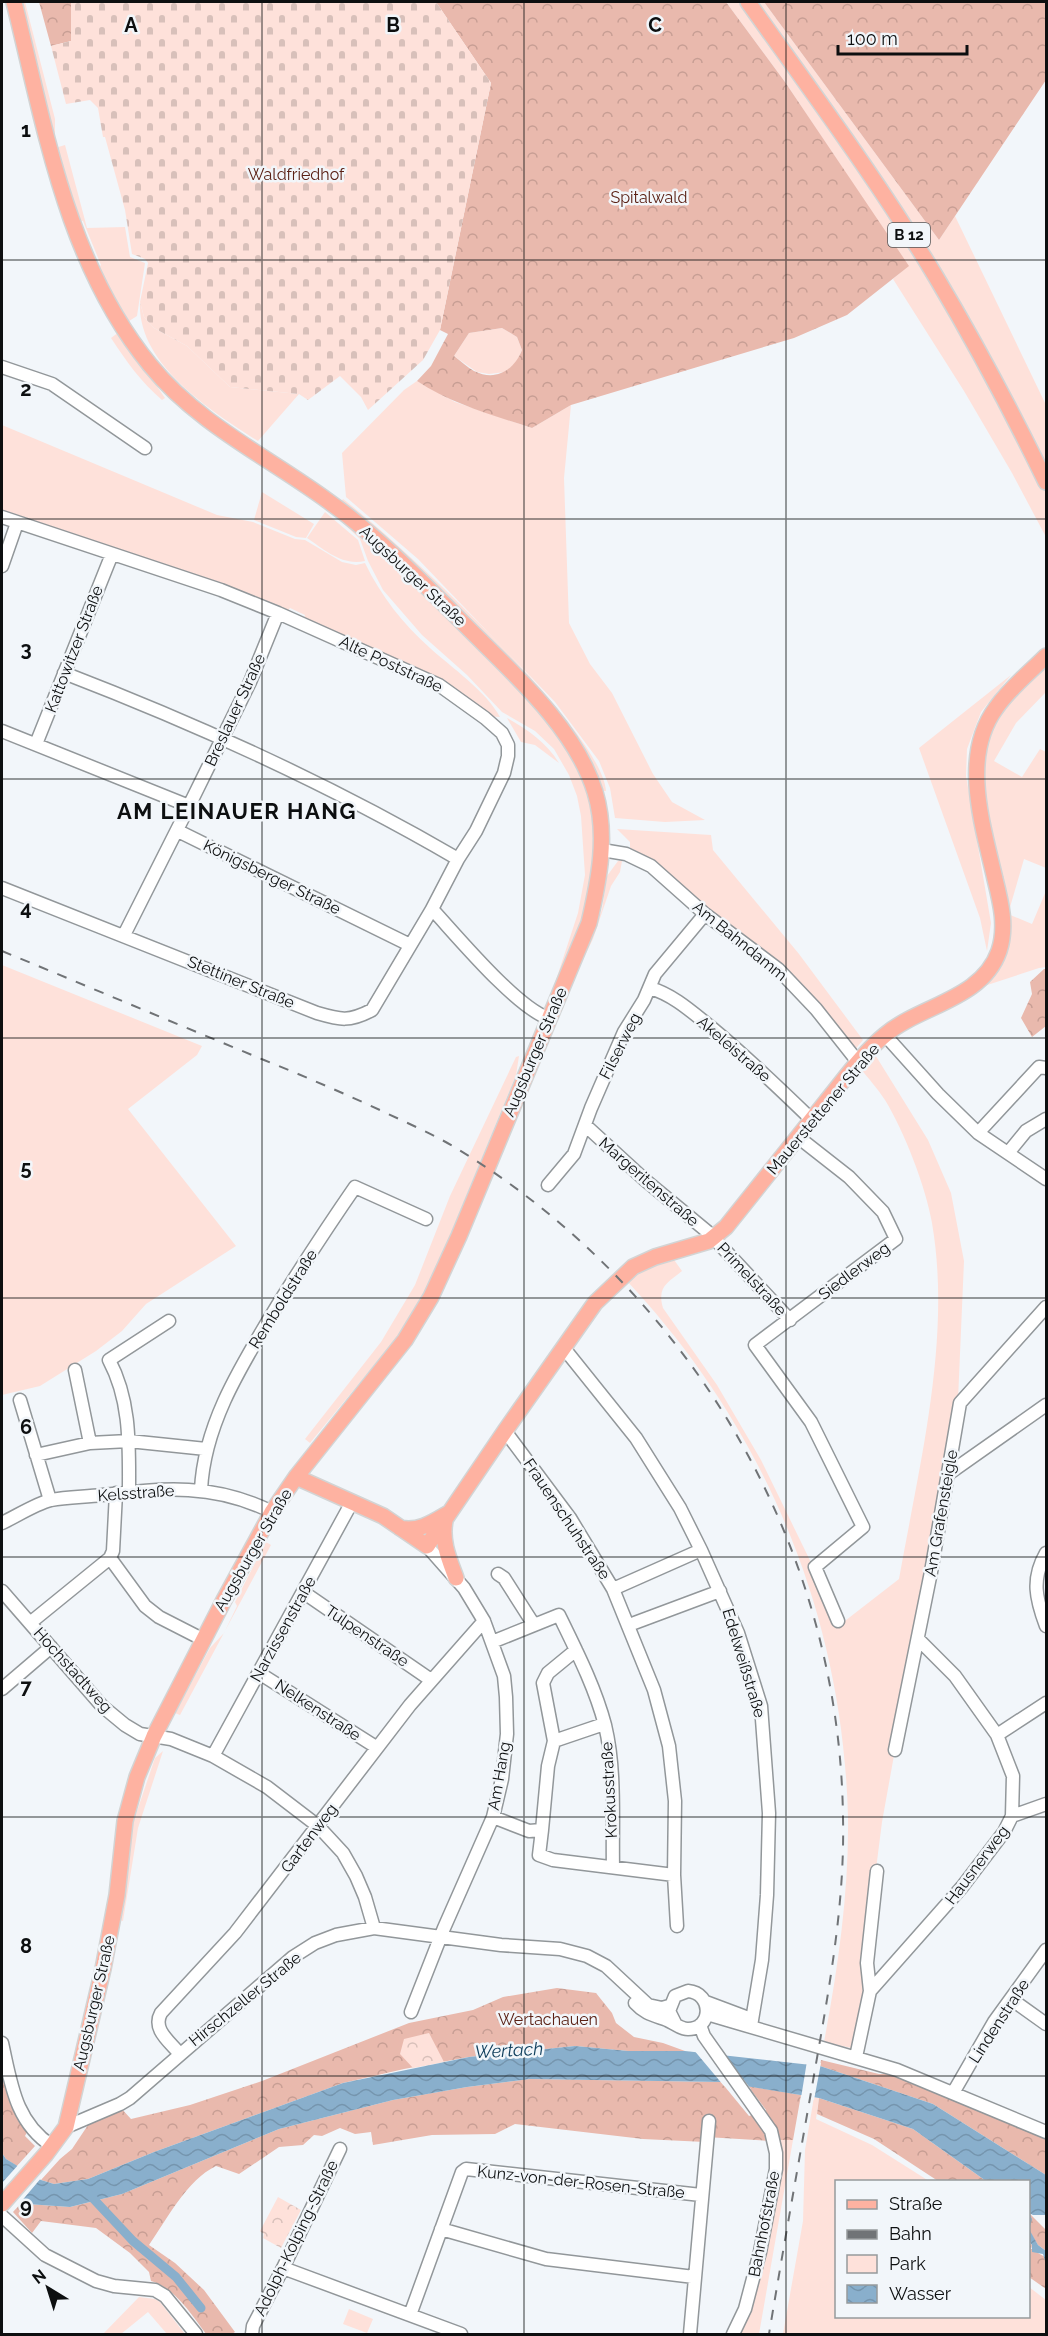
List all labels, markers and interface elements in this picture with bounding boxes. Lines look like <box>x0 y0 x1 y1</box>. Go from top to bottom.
text: A <box>124 13 138 37</box>
text: B <box>386 13 400 37</box>
text: C <box>648 13 662 37</box>
scale bar <box>838 18 967 56</box>
text: 100 m <box>847 28 898 49</box>
text: 1 <box>21 118 31 142</box>
park label: Waldfriedhof <box>248 165 345 184</box>
park label: Spitalwald <box>610 188 688 207</box>
road number: B 12 <box>888 223 930 247</box>
text: 2 <box>20 377 32 401</box>
street label: Augsburger Straße <box>356 522 470 630</box>
street label: Kattowitzer Straße <box>41 583 107 715</box>
street label: Alte Poststraße <box>336 632 446 696</box>
text: 3 <box>20 637 32 661</box>
street label: Breslauer Straße <box>201 651 269 769</box>
district label: AM LEINAUER HANG <box>117 798 357 824</box>
street label: Königsberger Straße <box>200 835 344 919</box>
text: 4 <box>20 896 32 920</box>
street label: Am Bahndamm <box>689 897 791 985</box>
street label: Stettiner Straße <box>185 952 297 1012</box>
street label: Augsburger Straße <box>499 985 571 1119</box>
street label: Filserweg <box>595 1010 645 1082</box>
street label: Akeleistraße <box>693 1012 775 1086</box>
street label: Mauerstettener Straße <box>763 1040 883 1178</box>
street label: Margeritenstraße <box>595 1133 703 1231</box>
text: 5 <box>20 1156 32 1180</box>
street label: Primelstraße <box>713 1238 791 1320</box>
street label: Siedlerweg <box>815 1238 893 1304</box>
street label: Remboldstraße <box>245 1246 321 1352</box>
text: 6 <box>20 1415 32 1439</box>
street label: Am Grafensteigle <box>920 1448 962 1578</box>
street label: Frauenschuhstraße <box>520 1455 614 1583</box>
street label: Kelsstraße <box>97 1481 175 1505</box>
street label: Augsburger Straße <box>210 1485 296 1615</box>
street label: Narzissenstraße <box>246 1573 320 1685</box>
street label: Tulpenstraße <box>322 1601 412 1671</box>
street label: Edelweißstraße <box>718 1606 770 1720</box>
street label: Hochstadtweg <box>30 1623 116 1717</box>
text: 7 <box>20 1675 32 1699</box>
street label: Nelkenstraße <box>272 1675 364 1745</box>
street label: Am Hang <box>484 1740 514 1812</box>
street label: Krokusstraße <box>597 1741 621 1839</box>
street label: Gartenweg <box>277 1800 341 1876</box>
street label: Hausnerweg <box>941 1822 1013 1908</box>
street label: Augsburger Straße <box>69 1933 119 2073</box>
text: 8 <box>20 1934 32 1958</box>
street label: Hirschzeller Straße <box>185 1948 305 2050</box>
street label: Lindenstraße <box>965 1975 1033 2067</box>
park label: Wertachauen <box>498 2010 598 2029</box>
water label: Wertach <box>474 2038 544 2062</box>
street label: Adolph-Kolping-Straße <box>250 2157 342 2319</box>
street label: Kunz-von-der-Rosen-Straße <box>476 2162 686 2202</box>
street label: Bahnhofstraße <box>744 2169 784 2279</box>
legend <box>835 2180 1030 2318</box>
text: Straße <box>889 2193 943 2214</box>
text: 9 <box>20 2194 32 2218</box>
text: Bahn <box>889 2223 932 2244</box>
text: Park <box>889 2253 926 2274</box>
north arrow <box>18 2258 78 2318</box>
text: N <box>28 2265 50 2288</box>
text: Wasser <box>889 2283 952 2304</box>

